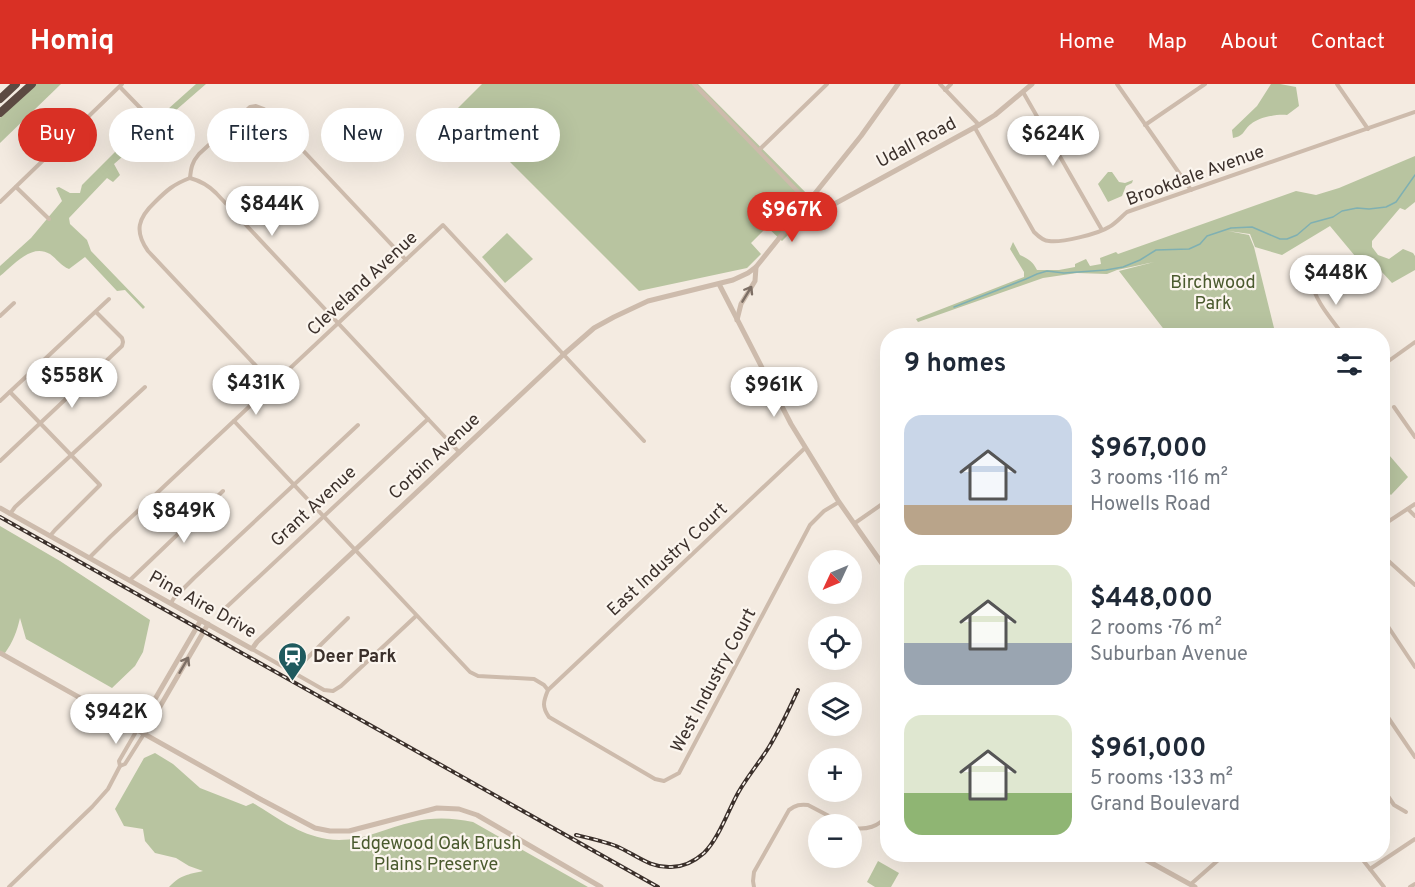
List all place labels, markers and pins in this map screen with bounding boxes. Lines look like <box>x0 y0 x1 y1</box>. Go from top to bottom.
pin: $624K <box>1011 116 1095 167</box>
pin: $844K <box>230 186 314 237</box>
pin: $967K <box>750 192 834 243</box>
pin: $448K <box>1294 255 1378 306</box>
pin: $558K <box>30 358 114 409</box>
pin: $431K <box>214 365 298 416</box>
pin: $961K <box>732 367 816 418</box>
pin: $849K <box>142 493 226 544</box>
station icon: Deer Park <box>276 640 308 682</box>
place label: Deer Park <box>313 646 397 669</box>
pin: $942K <box>74 694 158 745</box>

